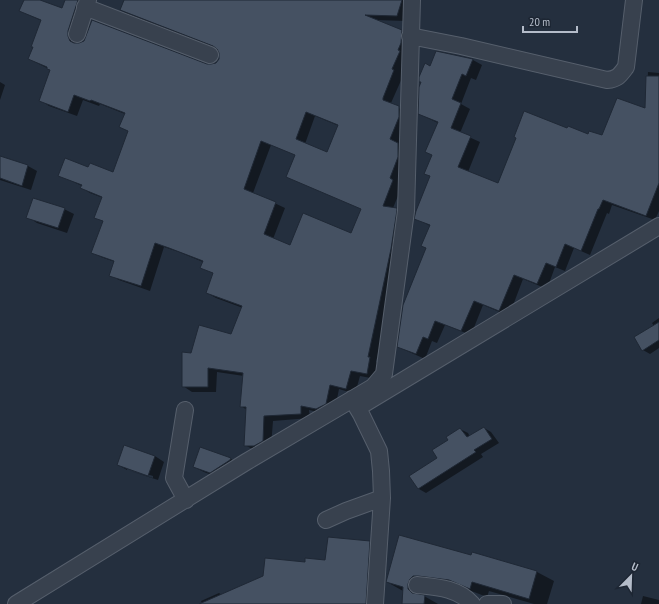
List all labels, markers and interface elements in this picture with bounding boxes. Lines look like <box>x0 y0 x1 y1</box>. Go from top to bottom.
scale bar <box>523 8 577 34</box>
text: 20 m <box>529 14 550 29</box>
north arrow <box>611 556 651 596</box>
text: U <box>630 559 641 574</box>

